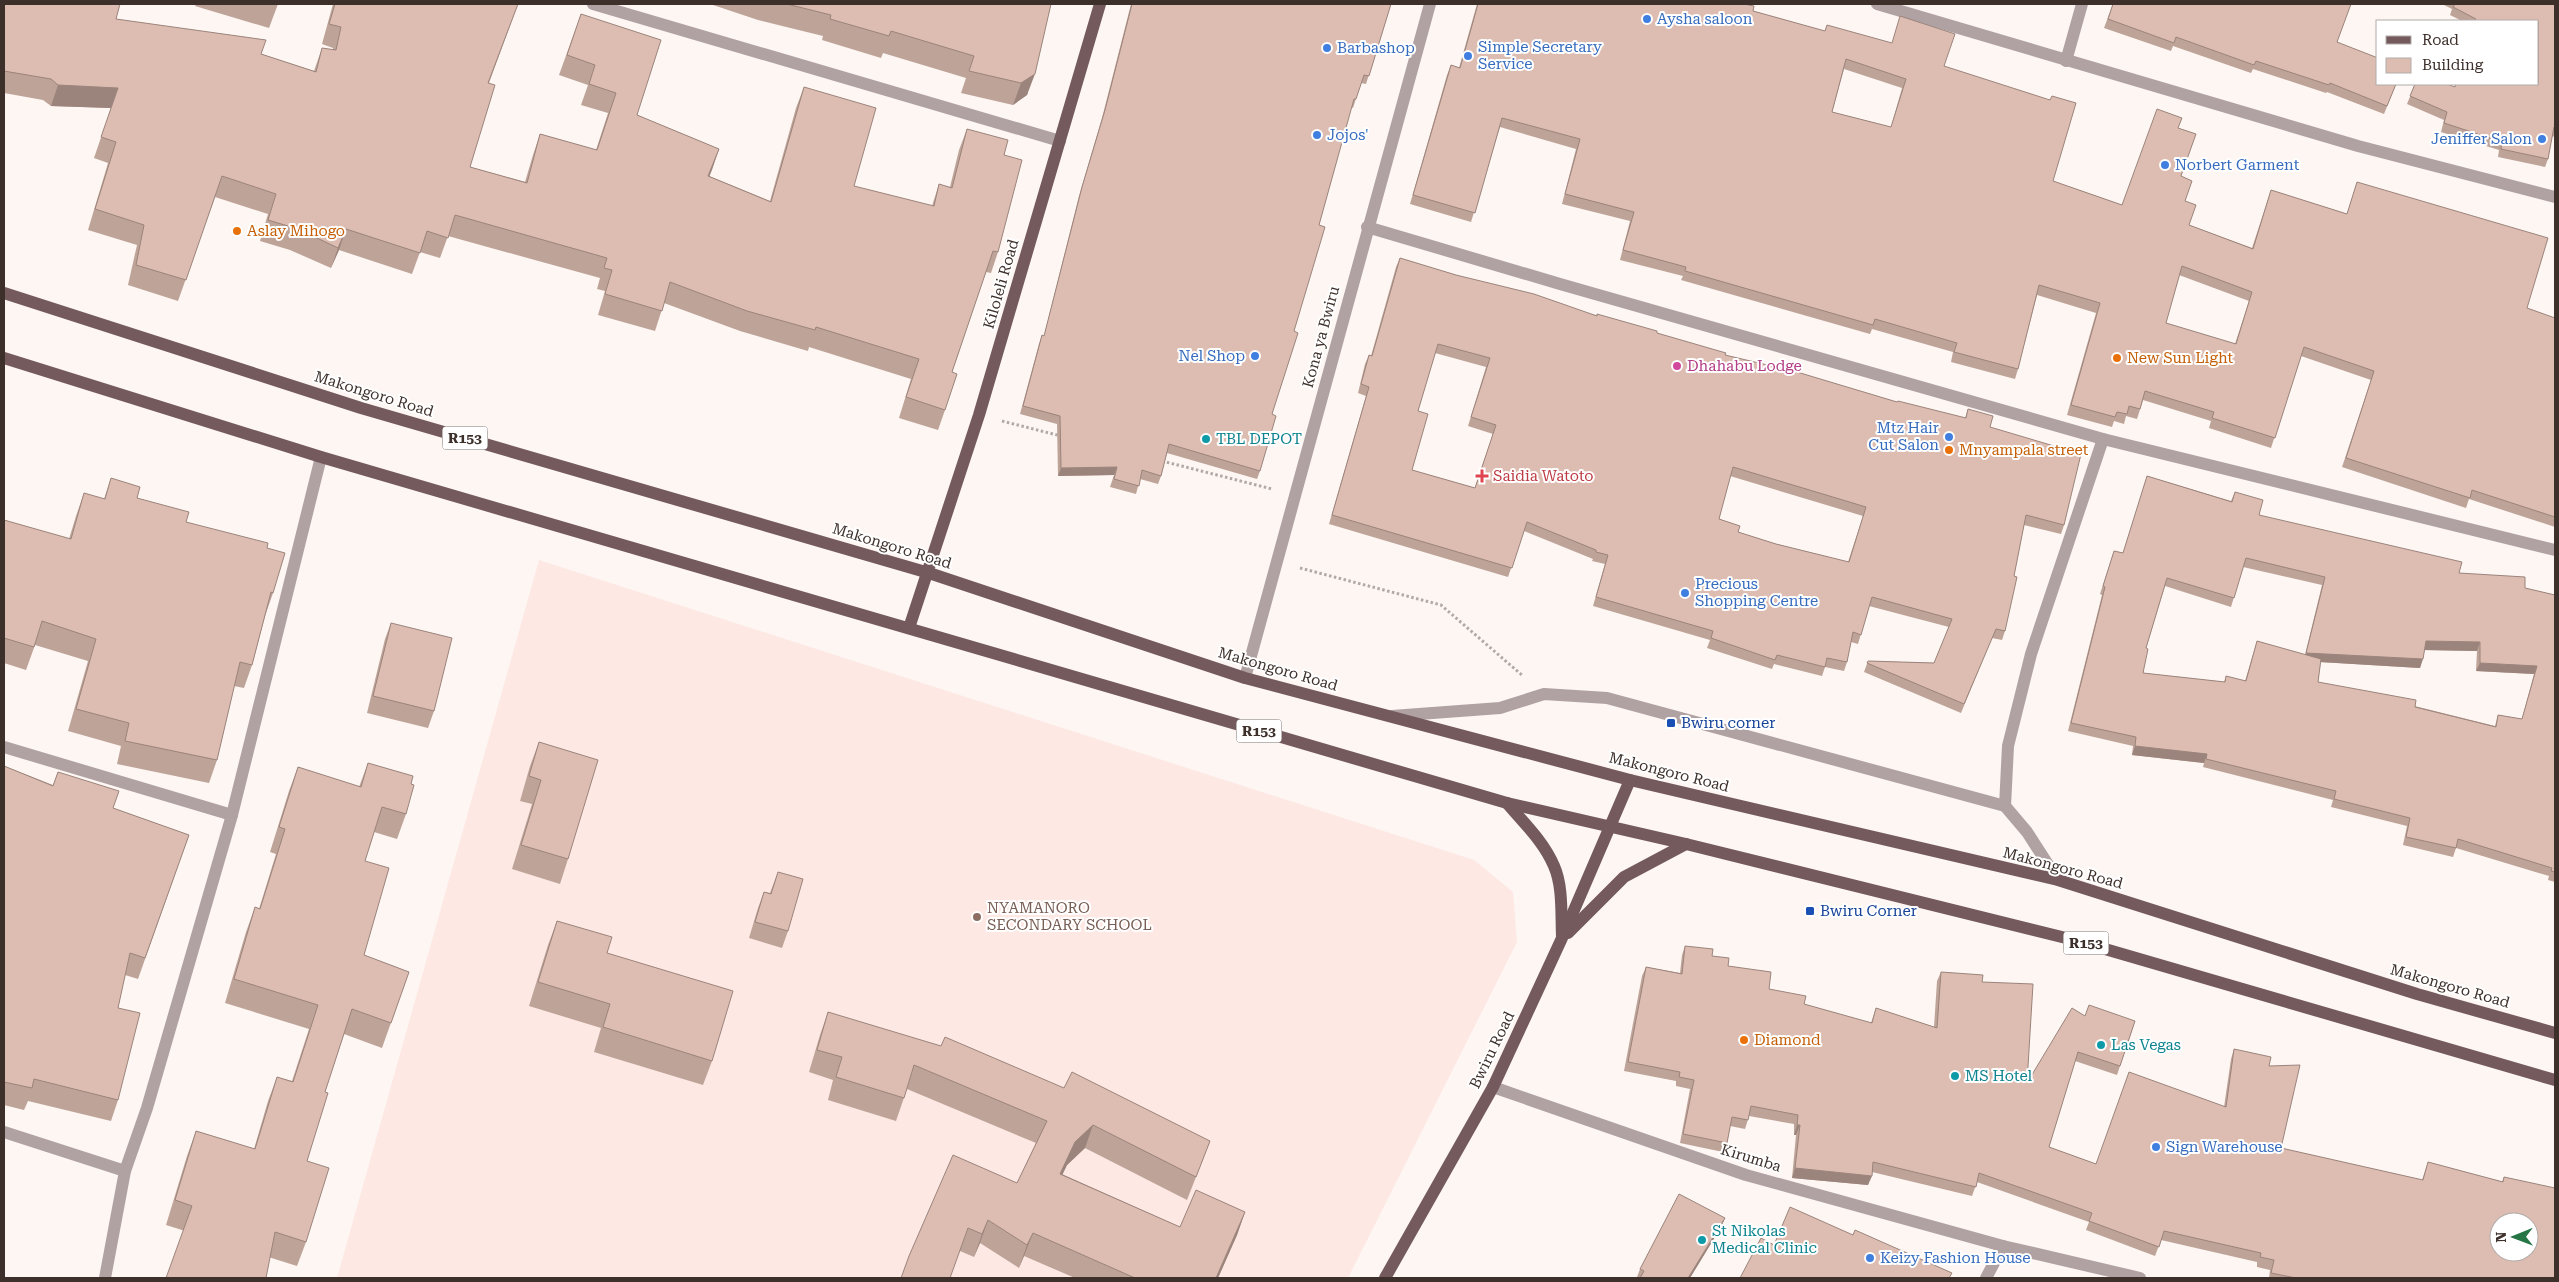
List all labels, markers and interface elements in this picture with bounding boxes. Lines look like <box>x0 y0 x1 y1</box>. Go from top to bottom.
place label: Aysha saloon <box>1657 10 1753 28</box>
marker: Aysha saloon <box>1641 13 1653 25</box>
legend <box>2376 20 2539 85</box>
text: Road <box>2422 31 2459 49</box>
place label: Simple Secretary Service <box>1478 38 1602 73</box>
place label: Barbashop <box>1337 39 1415 57</box>
marker: Barbashop <box>1321 42 1333 54</box>
marker: Simple Secretary Service <box>1462 50 1474 62</box>
text: Building <box>2422 56 2484 74</box>
place label: Jojos' <box>1327 126 1369 144</box>
marker: Jojos' <box>1311 129 1323 141</box>
place label: Jeniffer Salon <box>2431 130 2532 148</box>
marker: Jeniffer Salon <box>2536 133 2548 145</box>
place label: Norbert Garment <box>2175 156 2300 174</box>
marker: Norbert Garment <box>2159 159 2171 171</box>
place label: Aslay Mihogo <box>247 222 345 240</box>
marker: Aslay Mihogo <box>231 225 243 237</box>
street label: Kiloleli Road <box>980 237 1022 331</box>
street label: Kona ya Bwiru <box>1299 284 1343 390</box>
place label: Nel Shop <box>1179 347 1245 365</box>
place label: New Sun Light <box>2127 349 2234 367</box>
marker: Nel Shop <box>1249 350 1261 362</box>
marker: New Sun Light <box>2111 352 2123 364</box>
place label: Dhahabu Lodge <box>1687 357 1802 375</box>
marker: Dhahabu Lodge <box>1671 360 1683 372</box>
street label: Makongoro Road <box>312 367 436 421</box>
place label: Mtz Hair Cut Salon <box>1868 419 1939 454</box>
road number: R153 <box>442 426 488 449</box>
place label: TBL DEPOT <box>1216 430 1302 448</box>
marker: Mtz Hair Cut Salon <box>1943 431 1955 443</box>
marker: TBL DEPOT <box>1200 433 1212 445</box>
place label: Mnyampala street <box>1959 441 2089 459</box>
marker: Mnyampala street <box>1943 444 1955 456</box>
place label: Saidia Watoto <box>1493 467 1594 485</box>
marker: Saidia Watoto <box>1475 469 1489 483</box>
street label: Makongoro Road <box>830 519 954 573</box>
place label: Precious Shopping Centre <box>1695 575 1818 610</box>
marker: Precious Shopping Centre <box>1679 587 1691 599</box>
street label: Makongoro Road <box>1216 643 1340 695</box>
place label: Bwiru corner <box>1681 714 1775 732</box>
marker: Bwiru corner <box>1665 717 1677 729</box>
road number: R153 <box>1236 719 1282 742</box>
street label: Makongoro Road <box>1607 748 1731 796</box>
street label: Makongoro Road <box>2001 843 2125 893</box>
place label: NYAMANORO SECONDARY SCHOOL <box>987 899 1152 934</box>
place label: Bwiru Corner <box>1820 902 1917 920</box>
marker: Bwiru Corner <box>1804 905 1816 917</box>
marker: NYAMANORO SECONDARY SCHOOL <box>971 911 983 923</box>
road number: R153 <box>2064 931 2108 954</box>
street label: Makongoro Road <box>2388 960 2512 1012</box>
street label: Bwiru Road <box>1466 1008 1519 1091</box>
place label: Diamond <box>1754 1031 1821 1049</box>
marker: Diamond <box>1738 1034 1750 1046</box>
place label: Las Vegas <box>2111 1036 2181 1054</box>
marker: Las Vegas <box>2095 1039 2107 1051</box>
place label: MS Hotel <box>1965 1067 2033 1085</box>
marker: MS Hotel <box>1949 1070 1961 1082</box>
place label: Sign Warehouse <box>2166 1138 2283 1156</box>
street label: Kirumba <box>1719 1140 1783 1176</box>
marker: Sign Warehouse <box>2150 1141 2162 1153</box>
north arrow <box>2489 1212 2539 1262</box>
place label: St Nikolas Medical Clinic <box>1712 1222 1817 1257</box>
text: N <box>2493 1231 2509 1243</box>
marker: St Nikolas Medical Clinic <box>1696 1234 1708 1246</box>
place label: Keizy Fashion House <box>1880 1249 2030 1267</box>
marker: Keizy Fashion House <box>1864 1252 1876 1264</box>

